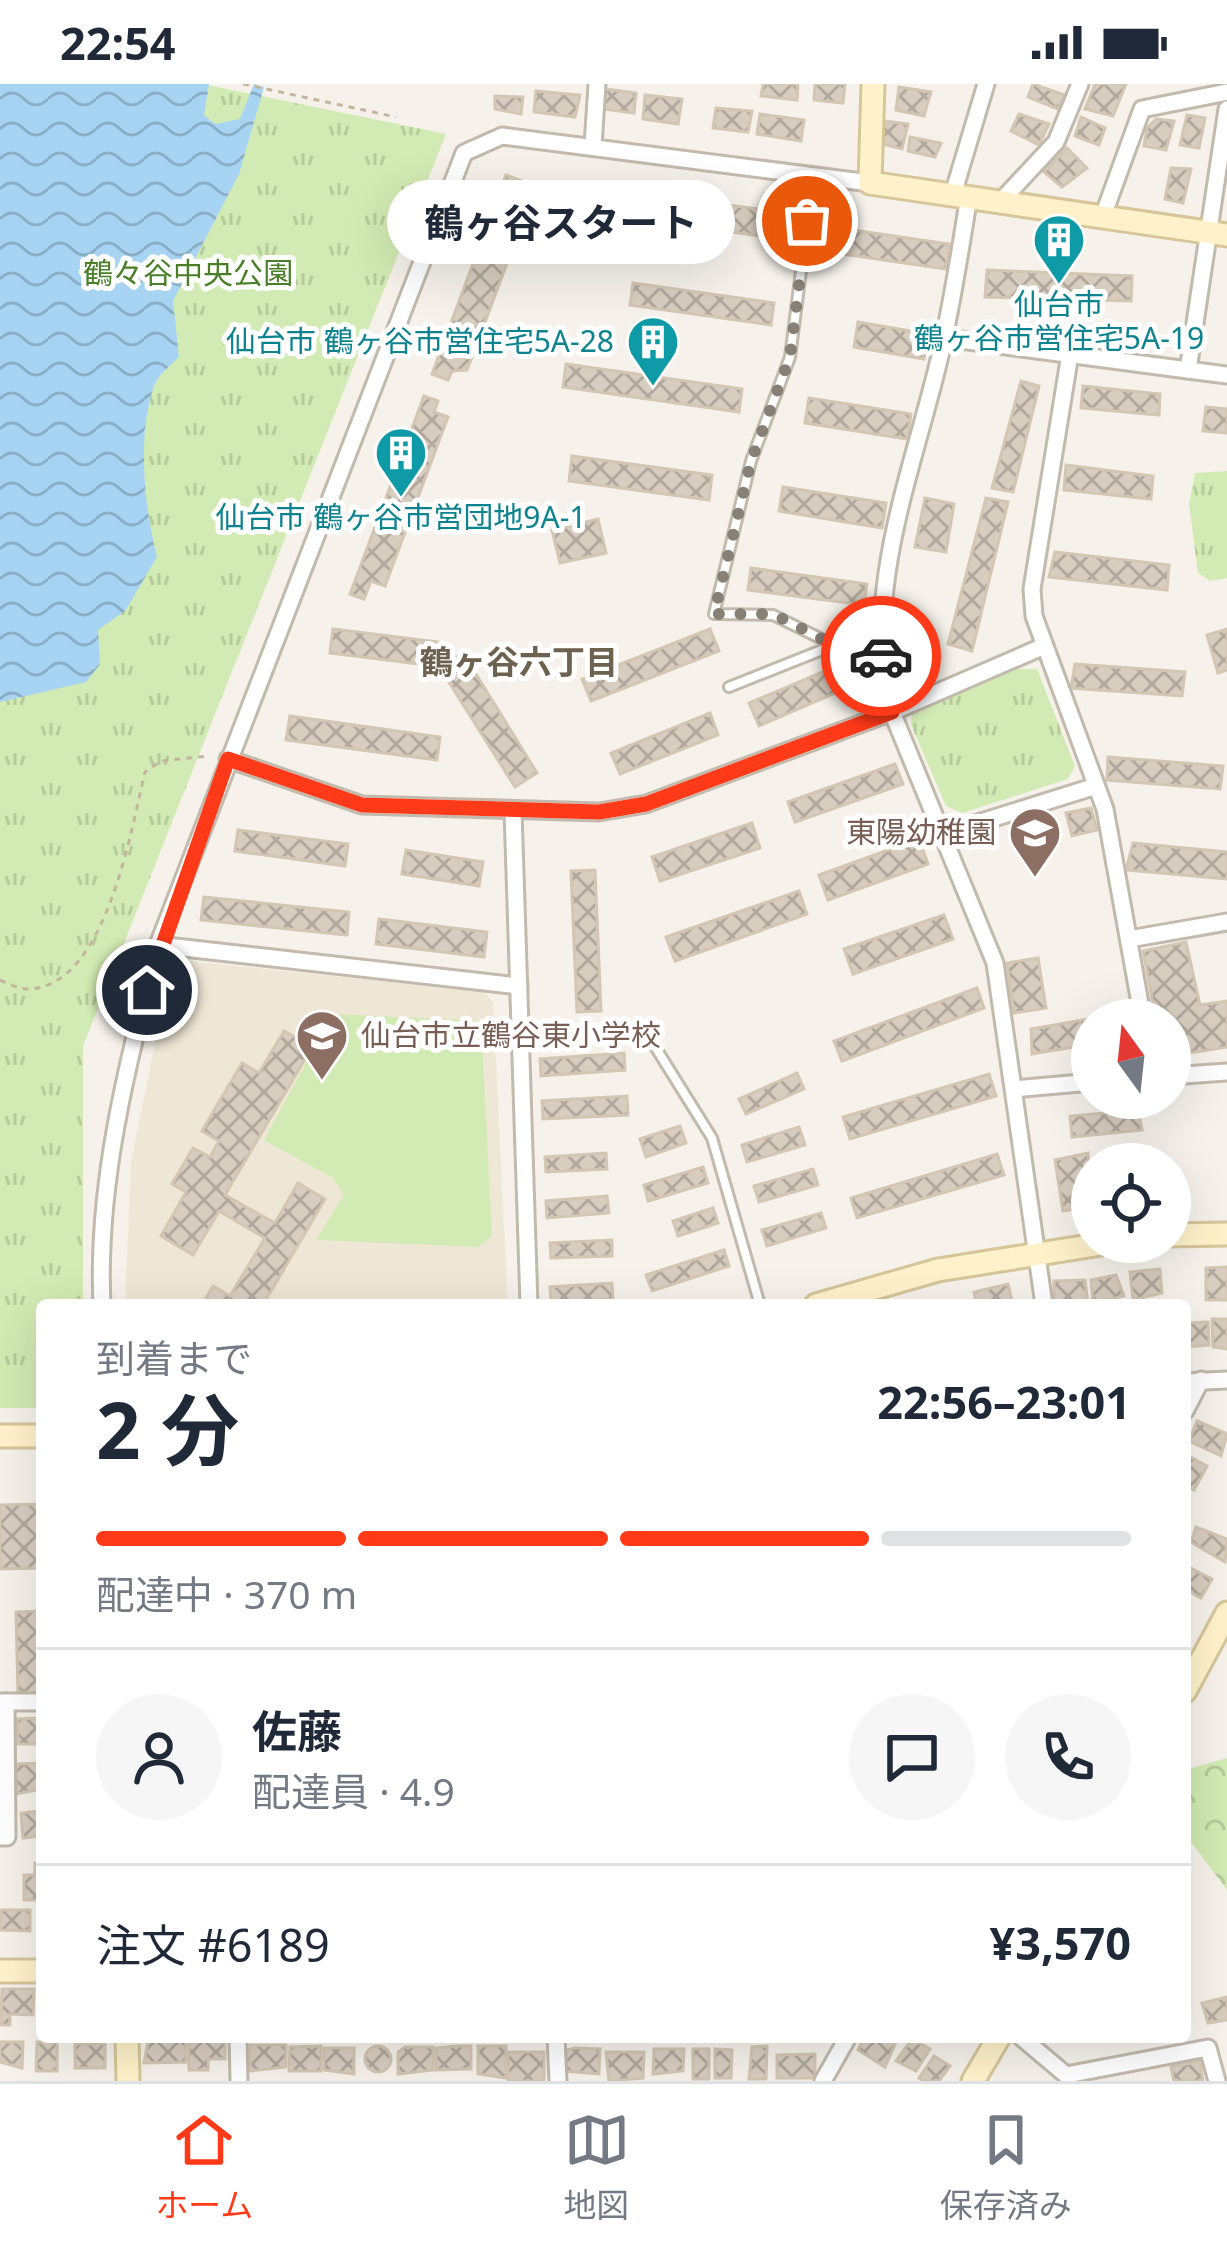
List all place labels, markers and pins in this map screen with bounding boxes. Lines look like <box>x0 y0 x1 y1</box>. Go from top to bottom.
pin <box>756 170 858 272</box>
callout: 鶴ヶ谷スタート <box>387 179 735 263</box>
building icon: 仙台市 鶴ヶ谷市営住宅5A-19 <box>1031 212 1087 286</box>
place label: 仙台市 鶴ヶ谷市営住宅5A-19 <box>914 283 1204 358</box>
building icon: 仙台市 鶴ヶ谷市営住宅5A-28 <box>625 314 681 388</box>
place label: 仙台市 鶴ヶ谷市営住宅5A-28 <box>226 320 614 361</box>
building icon: 仙台市 鶴ヶ谷市営団地9A-1 <box>373 425 429 499</box>
place label: 仙台市 鶴ヶ谷市営団地9A-1 <box>216 496 586 537</box>
school or university icon: 東陽幼稚園 <box>1007 805 1063 879</box>
place label: 東陽幼稚園 <box>846 811 996 852</box>
pin <box>96 939 198 1041</box>
school or university icon: 仙台市立鶴谷東小学校 <box>294 1008 350 1082</box>
place label: 仙台市立鶴谷東小学校 <box>361 1014 661 1055</box>

